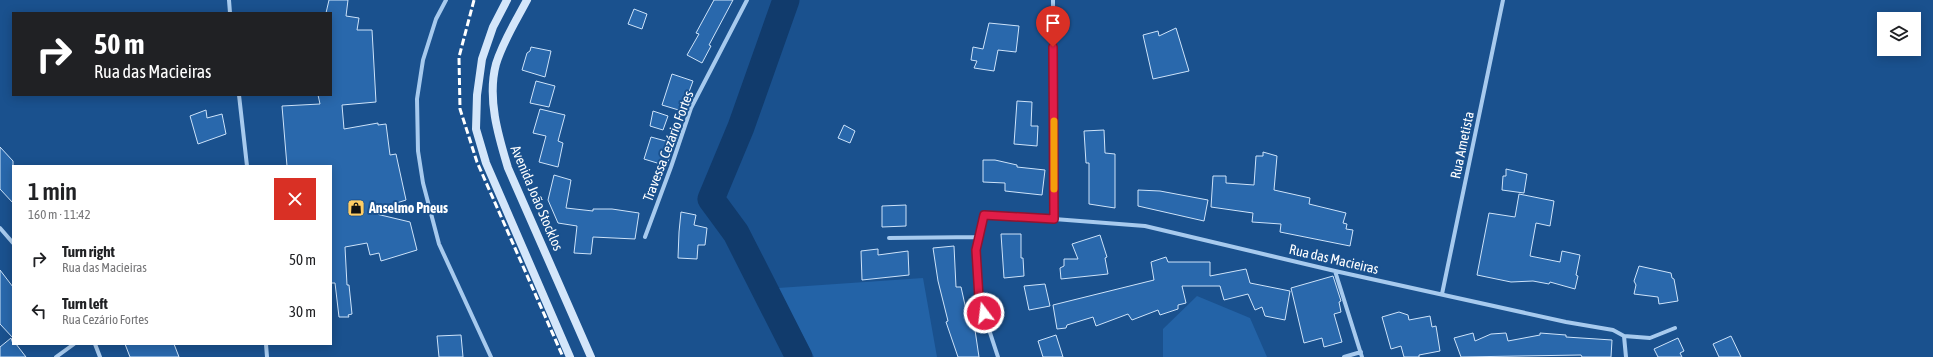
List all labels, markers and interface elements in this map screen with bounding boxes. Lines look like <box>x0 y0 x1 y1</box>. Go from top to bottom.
pin <box>1036 6 1070 47</box>
icon: arrive <box>1042 12 1064 34</box>
map controls <box>1877 12 1921 56</box>
button: layers <box>1877 12 1921 56</box>
icon: right <box>28 28 80 80</box>
text: 50 m <box>94 28 144 60</box>
text: Rua das Macieiras <box>94 61 211 82</box>
street label: Travessa Cezário Fortes <box>640 88 696 204</box>
street label: Rua Ametista <box>1447 110 1477 180</box>
street label: Avenida João Stocklos <box>508 143 566 253</box>
text: 1 min <box>28 178 77 205</box>
button: close <box>274 178 316 220</box>
shop icon: Anselmo Pneus <box>346 198 366 218</box>
place label: Anselmo Pneus <box>368 200 448 216</box>
text: 160 m · 11:42 <box>28 207 91 222</box>
street label: Rua das Macieiras <box>1288 241 1380 277</box>
text: Turn right <box>62 243 115 260</box>
icon: right <box>28 248 50 270</box>
text: 50 m <box>289 251 316 268</box>
text: Rua das Macieiras <box>62 260 147 275</box>
position arrow <box>963 292 1005 334</box>
text: Turn left <box>62 295 108 312</box>
icon: left <box>28 300 50 322</box>
text: 30 m <box>289 303 316 320</box>
text: Rua Cezário Fortes <box>62 312 149 327</box>

